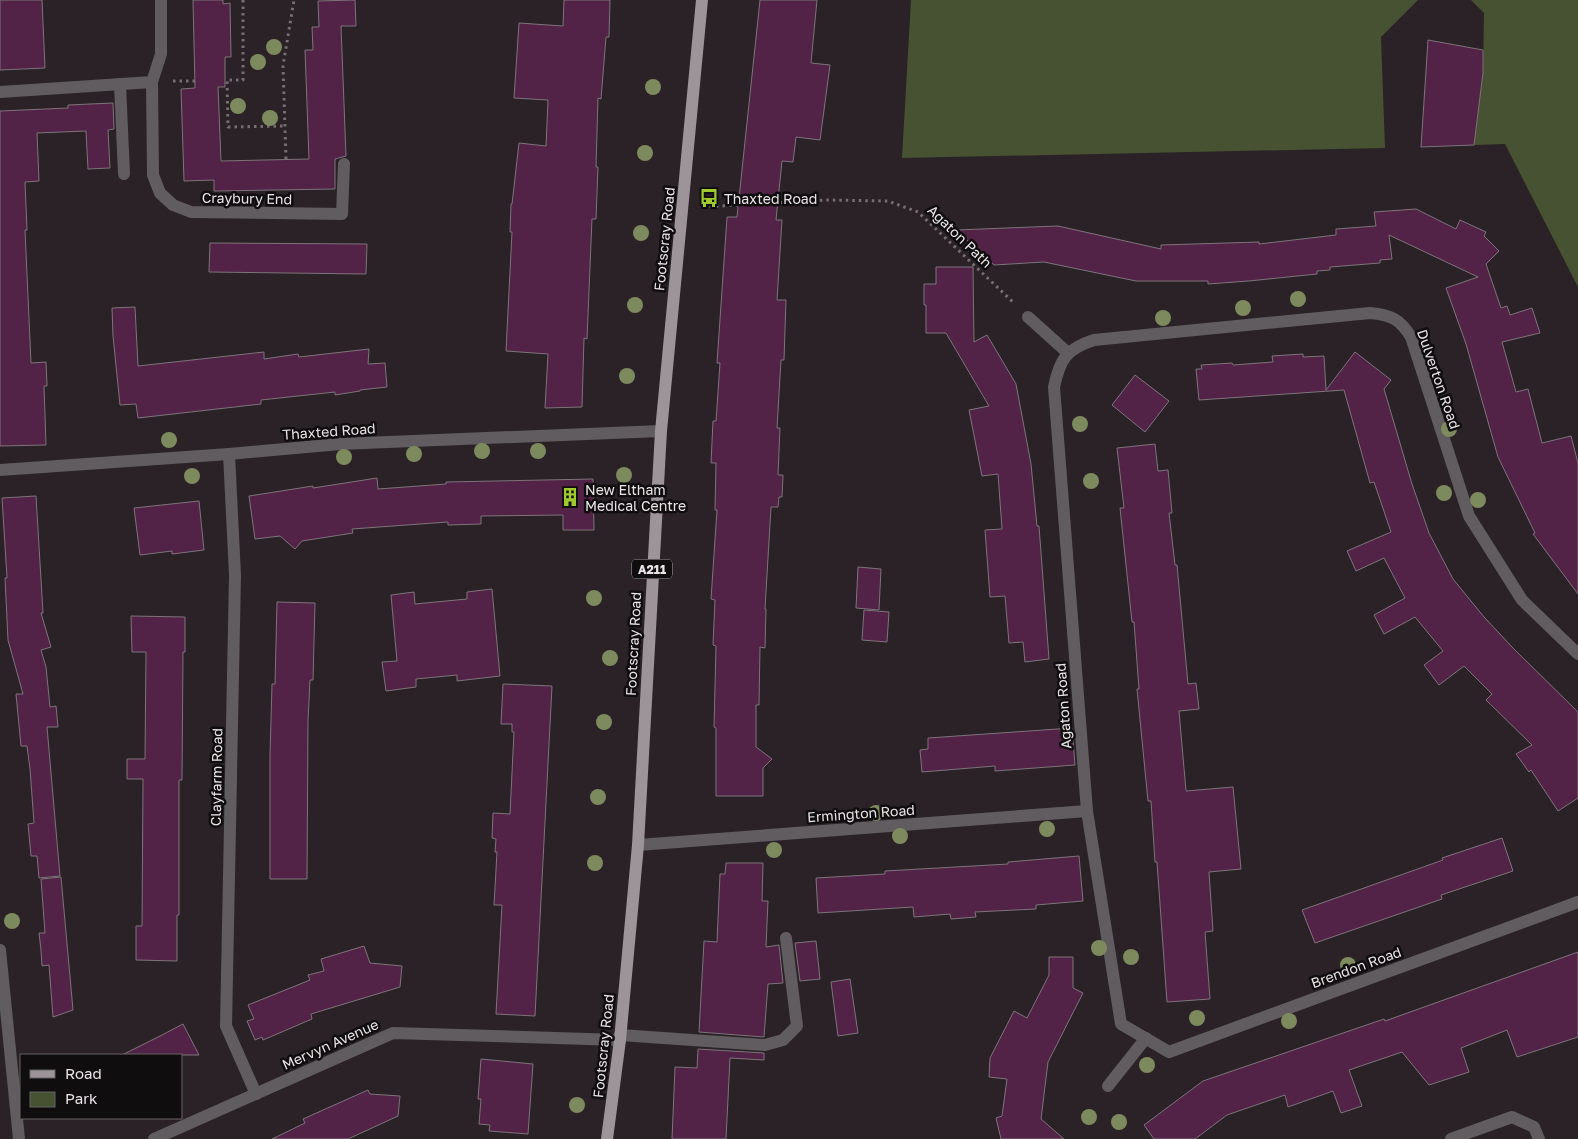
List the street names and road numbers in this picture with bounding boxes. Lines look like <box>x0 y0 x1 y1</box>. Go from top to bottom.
street label: Footscray Road <box>650 186 678 292</box>
street label: Craybury End <box>202 189 292 207</box>
street label: Agaton Path <box>924 201 996 271</box>
street label: Dulverton Road <box>1414 327 1464 431</box>
street label: Thaxted Road <box>282 419 376 443</box>
road number: A211 <box>632 560 672 578</box>
street label: Footscray Road <box>622 592 644 696</box>
street label: Agaton Road <box>1052 662 1074 750</box>
street label: Clayfarm Road <box>207 728 225 826</box>
street label: Ermington Road <box>807 801 915 825</box>
street label: Brendon Road <box>1309 943 1403 991</box>
street label: Footscray Road <box>589 993 617 1099</box>
street label: Mervyn Avenue <box>279 1015 381 1073</box>

